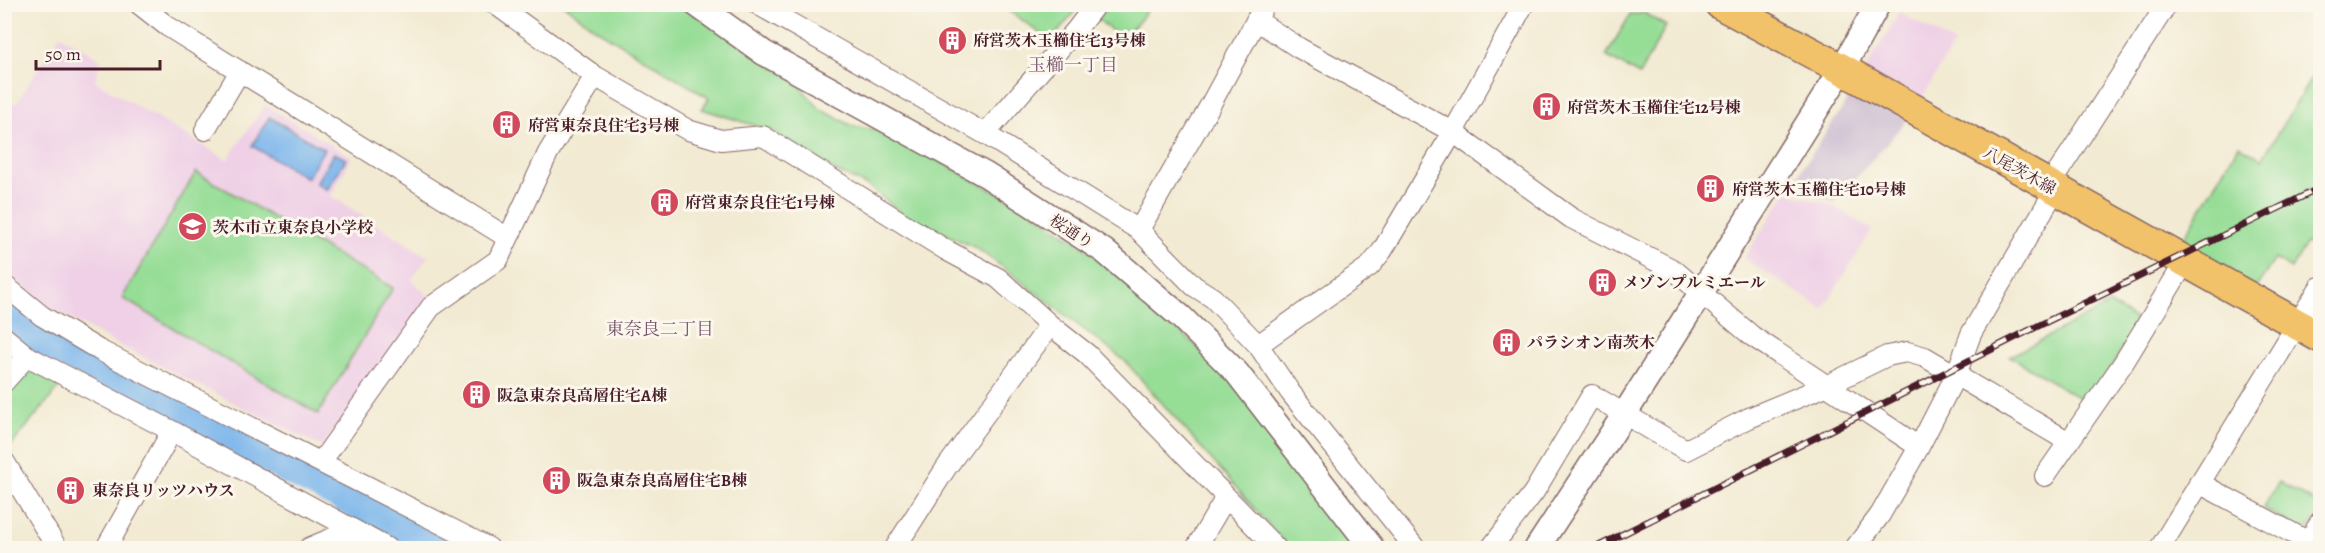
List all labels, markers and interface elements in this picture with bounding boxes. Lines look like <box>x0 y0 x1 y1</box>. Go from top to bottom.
building icon: 府営茨木玉櫛住宅13号棟 <box>936 24 968 56</box>
place label: 府営茨木玉櫛住宅13号棟 <box>973 30 1146 52</box>
scale bar <box>36 33 160 71</box>
text: 50 m <box>45 42 81 66</box>
district label: 玉櫛一丁目 <box>1028 53 1118 77</box>
building icon: 府営茨木玉櫛住宅12号棟 <box>1530 91 1562 123</box>
place label: 府営茨木玉櫛住宅12号棟 <box>1567 97 1740 119</box>
building icon: 府営東奈良住宅3号棟 <box>491 109 523 141</box>
place label: 府営東奈良住宅3号棟 <box>528 115 679 137</box>
street label: 八尾茨木線 <box>1979 142 2060 200</box>
building icon: 府営茨木玉櫛住宅10号棟 <box>1695 173 1727 205</box>
place label: 府営茨木玉櫛住宅10号棟 <box>1732 179 1906 201</box>
building icon: 府営東奈良住宅1号棟 <box>648 186 680 218</box>
place label: 府営東奈良住宅1号棟 <box>685 192 835 214</box>
street label: 桜通り <box>1045 210 1098 254</box>
school or university icon: 茨木市立東奈良小学校 <box>176 211 208 243</box>
place label: 茨木市立東奈良小学校 <box>213 217 374 239</box>
building icon: メゾンプルミエール <box>1586 266 1618 298</box>
place label: メゾンプルミエール <box>1623 272 1766 294</box>
district label: 東奈良二丁目 <box>606 317 714 341</box>
building icon: パラシオン南茨木 <box>1490 326 1522 358</box>
place label: パラシオン南茨木 <box>1527 332 1655 354</box>
building icon: 阪急東奈良高層住宅A棟 <box>460 379 492 411</box>
place label: 阪急東奈良高層住宅A棟 <box>497 385 667 407</box>
building icon: 阪急東奈良高層住宅B棟 <box>540 464 572 496</box>
place label: 阪急東奈良高層住宅B棟 <box>577 470 747 492</box>
building icon: 東奈良リッツハウス <box>55 474 87 506</box>
place label: 東奈良リッツハウス <box>92 480 235 502</box>

